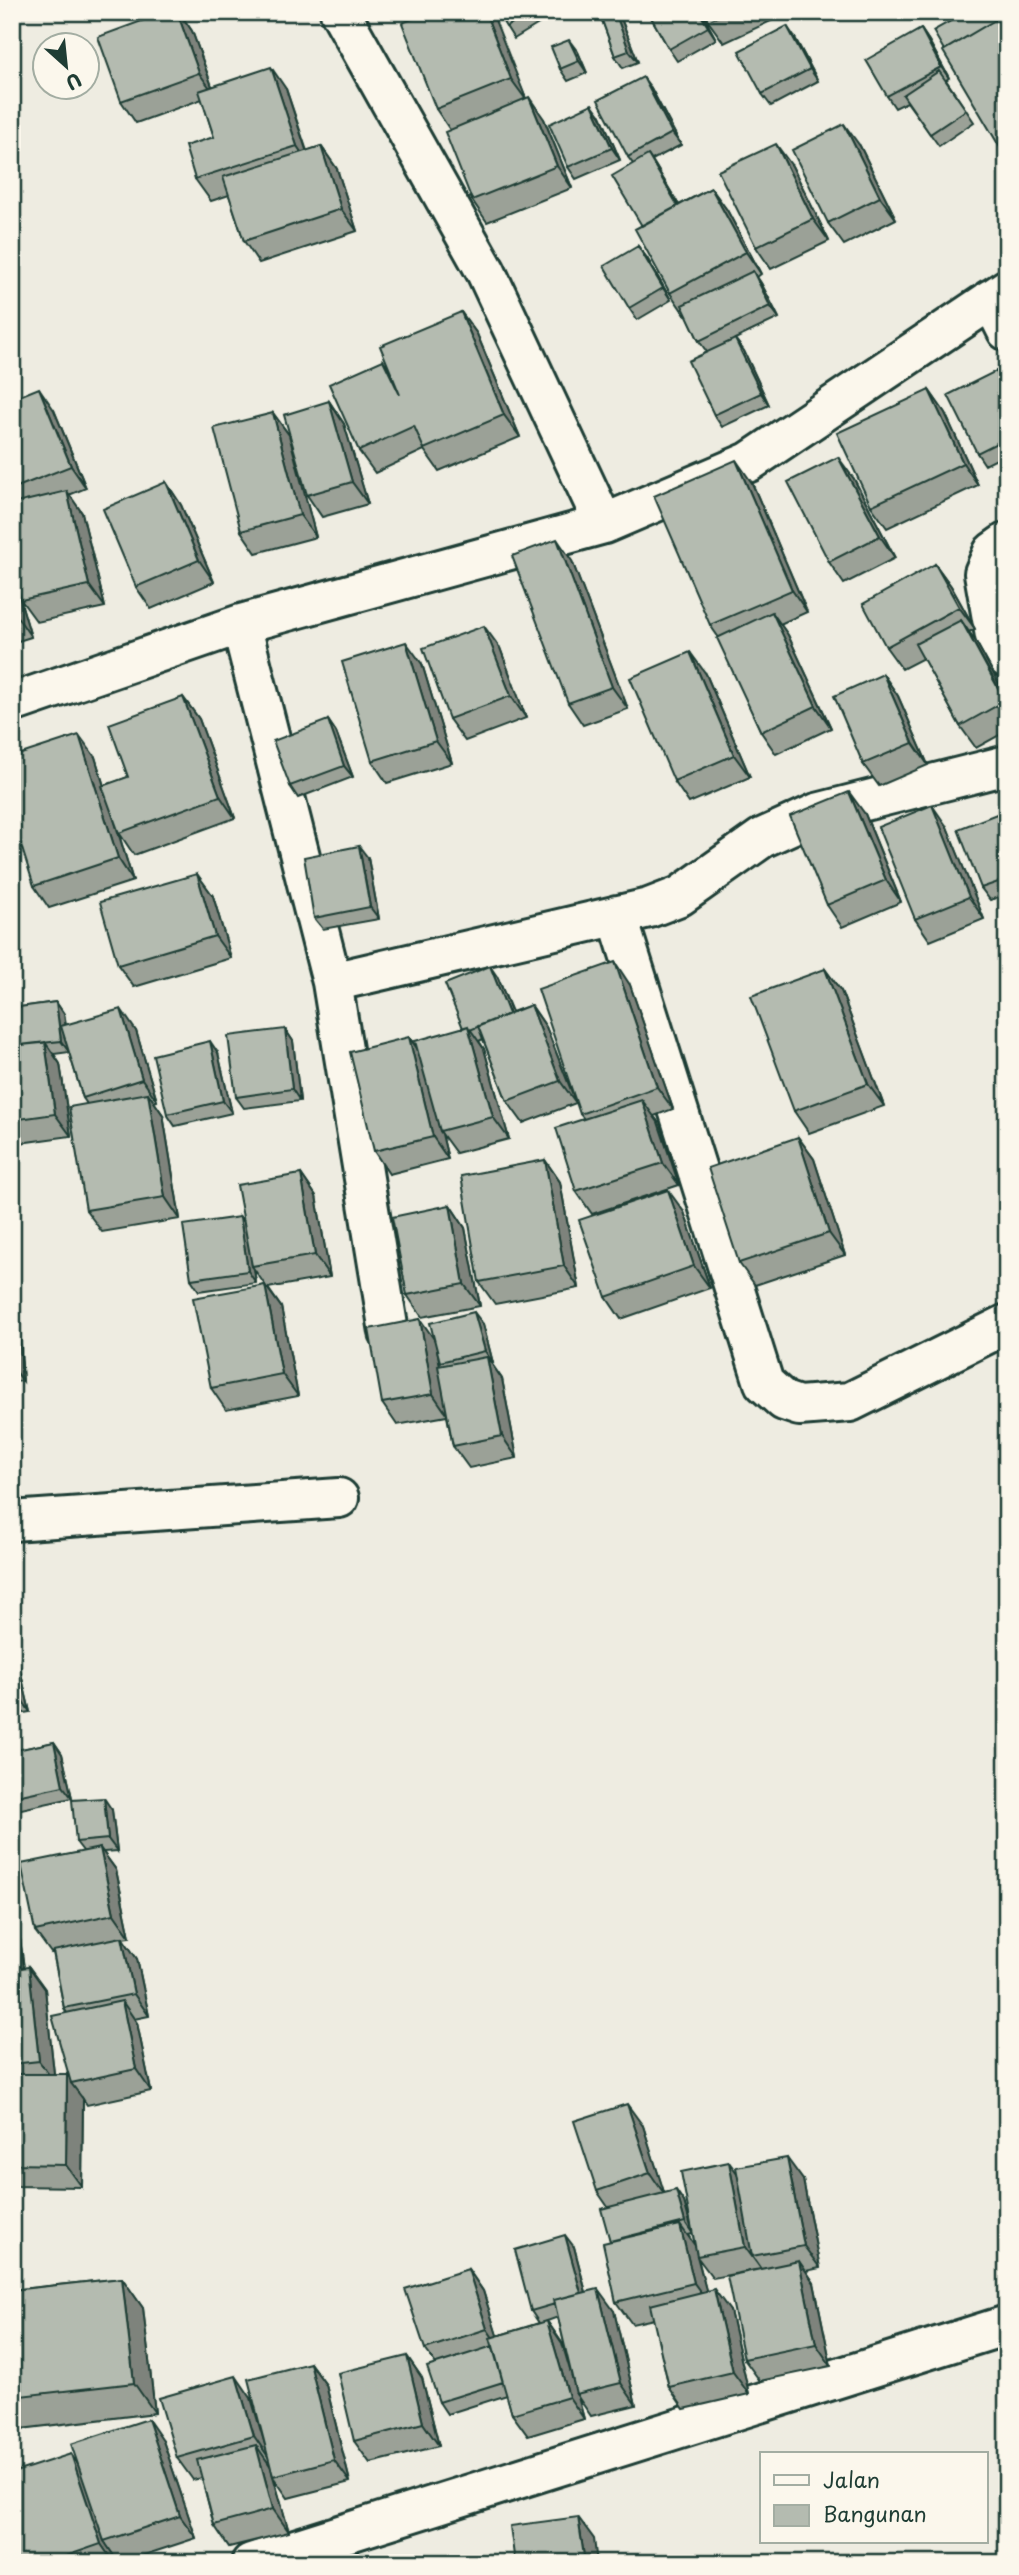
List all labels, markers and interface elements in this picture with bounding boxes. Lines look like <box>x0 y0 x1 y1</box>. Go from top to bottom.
north arrow <box>32 32 102 102</box>
text: U <box>61 66 87 98</box>
legend <box>760 2452 988 2544</box>
text: Jalan <box>823 2463 880 2495</box>
text: Bangunan <box>823 2497 927 2529</box>

